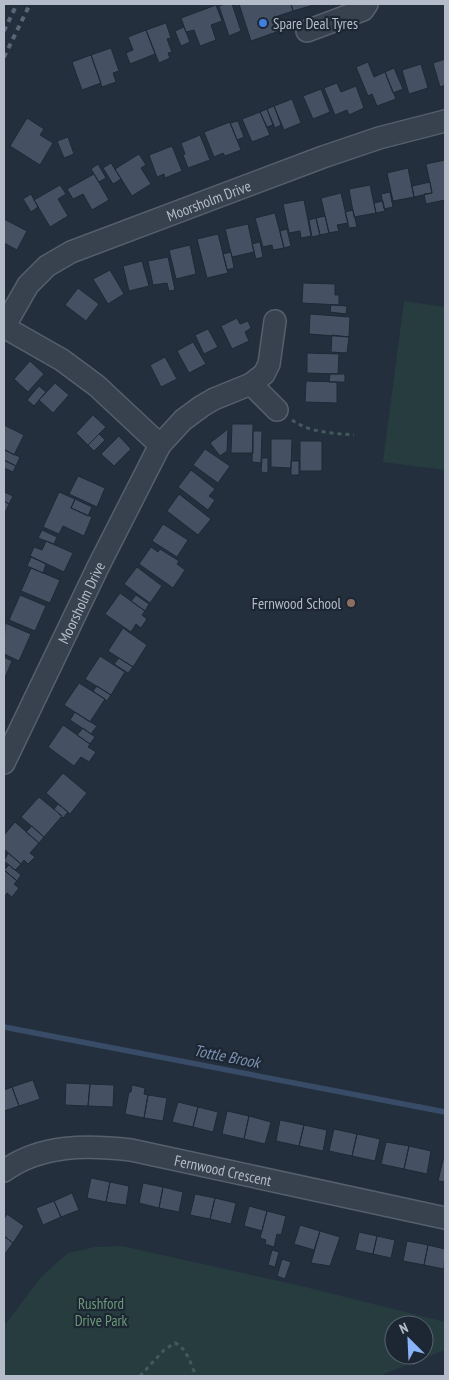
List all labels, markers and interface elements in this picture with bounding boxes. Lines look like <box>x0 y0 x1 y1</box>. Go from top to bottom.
place label: Spare Deal Tyres <box>273 14 358 33</box>
marker: Spare Deal Tyres <box>257 17 269 29</box>
street label: Moorsholm Drive <box>164 176 253 225</box>
street label: Moorsholm Drive <box>53 558 109 647</box>
place label: Fernwood School <box>252 594 341 613</box>
marker: Fernwood School <box>345 597 357 609</box>
water label: Tottle Brook <box>192 1040 263 1073</box>
street label: Fernwood Crescent <box>173 1150 273 1190</box>
park label: Rushford Drive Park <box>75 1294 128 1330</box>
north arrow <box>384 1315 434 1365</box>
text: N <box>397 1318 411 1338</box>

